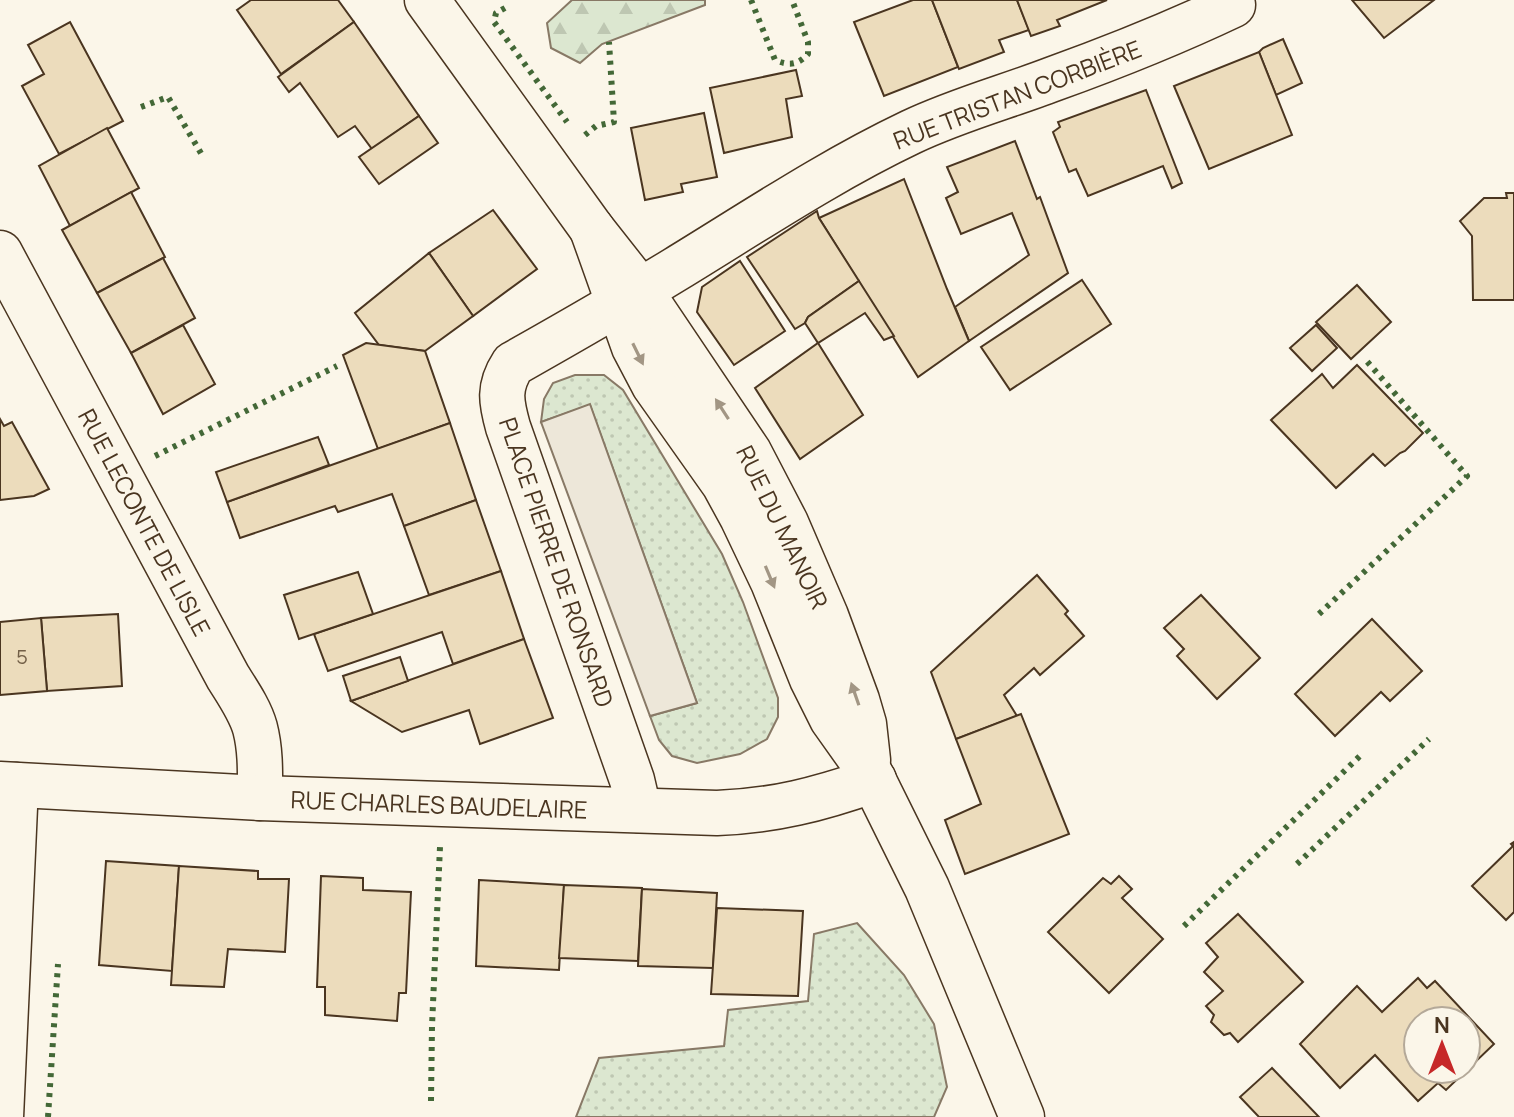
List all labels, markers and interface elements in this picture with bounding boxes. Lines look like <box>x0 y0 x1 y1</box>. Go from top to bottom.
street label: RUE TRISTAN CORBIÈRE <box>888 31 1146 157</box>
one-way arrow <box>631 343 645 366</box>
one-way arrow <box>715 398 729 420</box>
street label: RUE LECONTE DE LISLE <box>71 403 219 641</box>
street label: PLACE PIERRE DE RONSARD <box>492 413 622 711</box>
street label: RUE DU MANOIR <box>729 440 837 614</box>
one-way arrow <box>764 566 777 589</box>
house number: 5 <box>16 643 28 670</box>
one-way arrow <box>848 682 860 706</box>
street label: RUE CHARLES BAUDELAIRE <box>290 782 588 826</box>
north arrow <box>1402 1005 1482 1085</box>
text: N <box>1434 1010 1450 1040</box>

